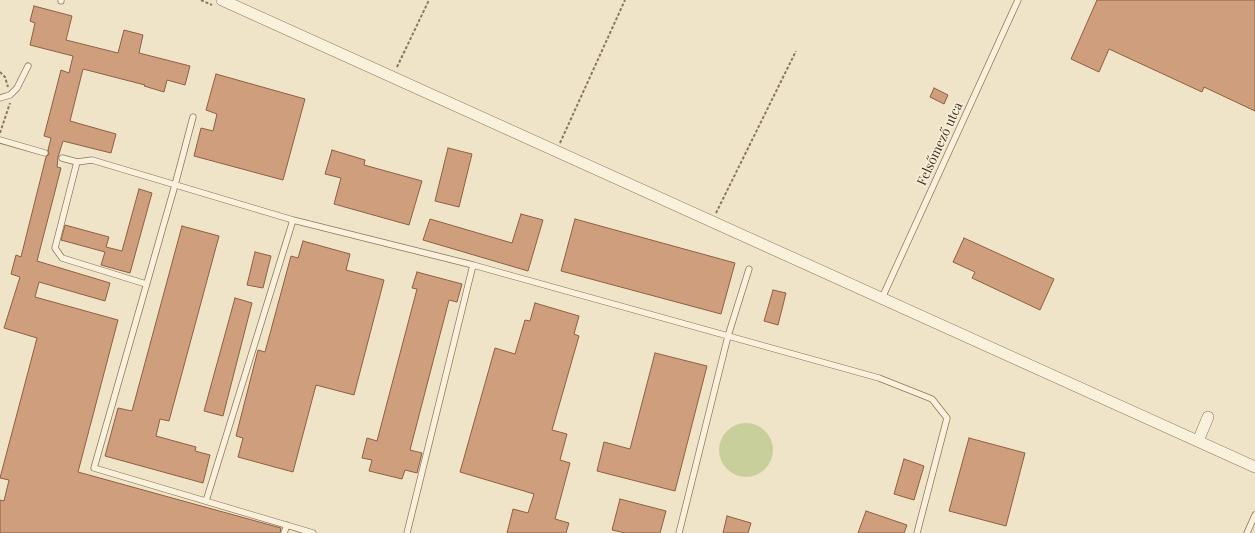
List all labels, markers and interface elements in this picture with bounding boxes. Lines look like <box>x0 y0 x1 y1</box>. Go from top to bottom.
street label: Felsőmező utca <box>914 100 966 188</box>

